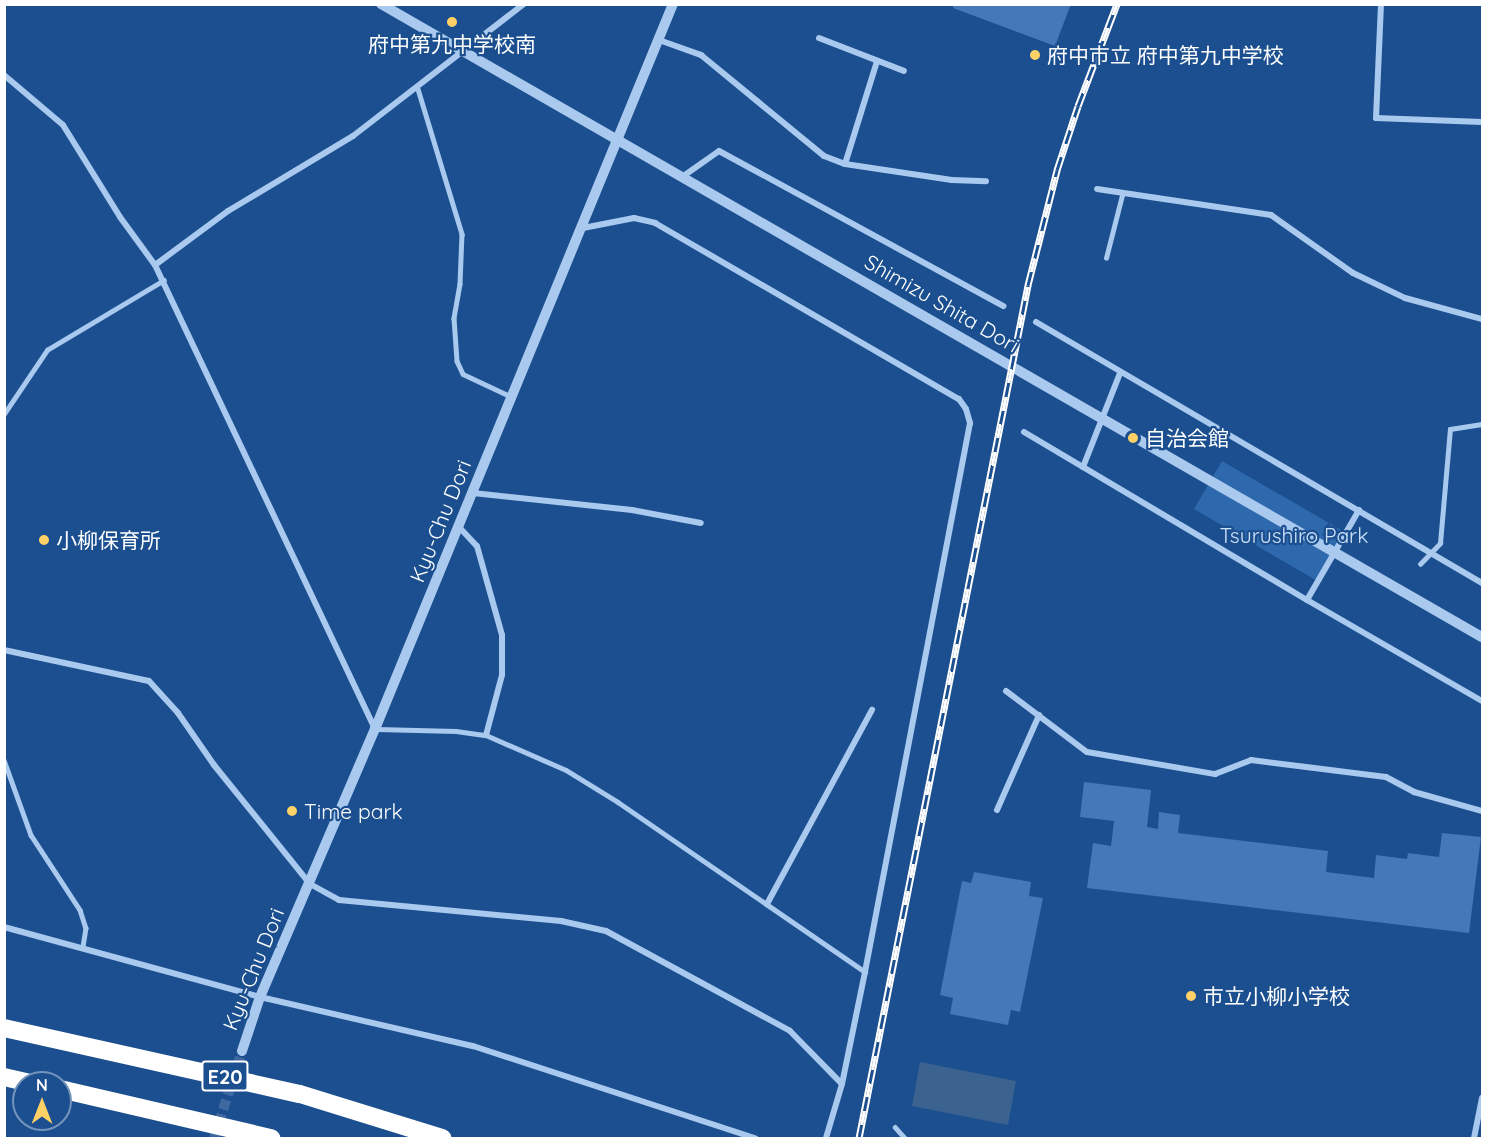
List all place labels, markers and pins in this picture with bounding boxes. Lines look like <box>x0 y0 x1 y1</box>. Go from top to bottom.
marker: 府中第九中学校南 <box>445 15 459 29</box>
place label: 府中第九中学校南 <box>368 31 536 57</box>
place label: 府中市立 府中第九中学校 <box>1047 42 1284 68</box>
marker: 府中市立 府中第九中学校 <box>1028 48 1042 62</box>
place label: 自治会館 <box>1145 425 1229 451</box>
marker: 自治会館 <box>1126 431 1140 445</box>
place label: 小柳保育所 <box>56 527 161 553</box>
marker: 小柳保育所 <box>37 533 51 547</box>
place label: Time park <box>304 798 403 824</box>
marker: Time park <box>285 804 299 818</box>
place label: 市立小柳小学校 <box>1203 983 1350 1009</box>
marker: 市立小柳小学校 <box>1184 989 1198 1003</box>

